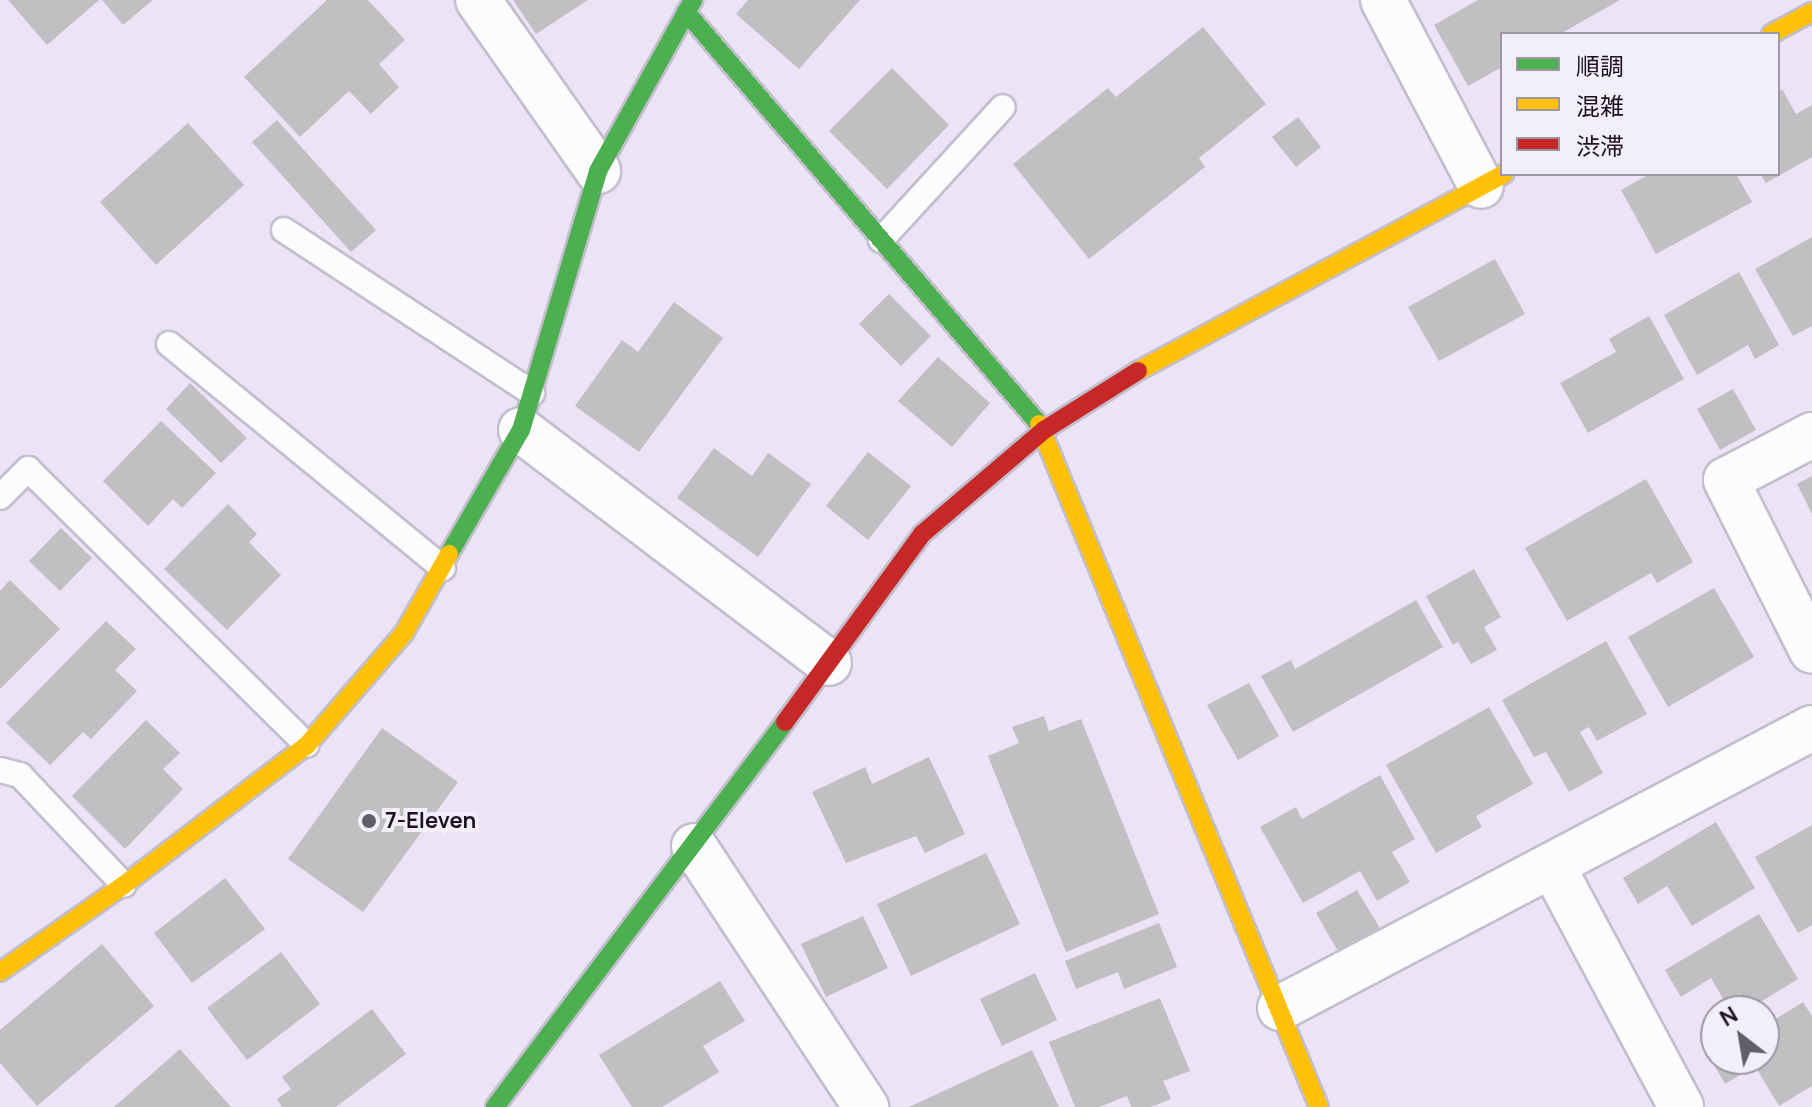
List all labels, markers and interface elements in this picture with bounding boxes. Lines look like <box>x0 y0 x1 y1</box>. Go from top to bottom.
legend <box>1500 32 1780 176</box>
text: 順調 <box>1576 49 1624 82</box>
text: 混雑 <box>1576 89 1624 122</box>
text: 渋滞 <box>1576 129 1624 162</box>
place label: 7-Eleven <box>385 808 476 834</box>
marker: 7-Eleven <box>360 812 378 830</box>
north arrow <box>1700 995 1780 1075</box>
text: N <box>1714 999 1743 1033</box>

